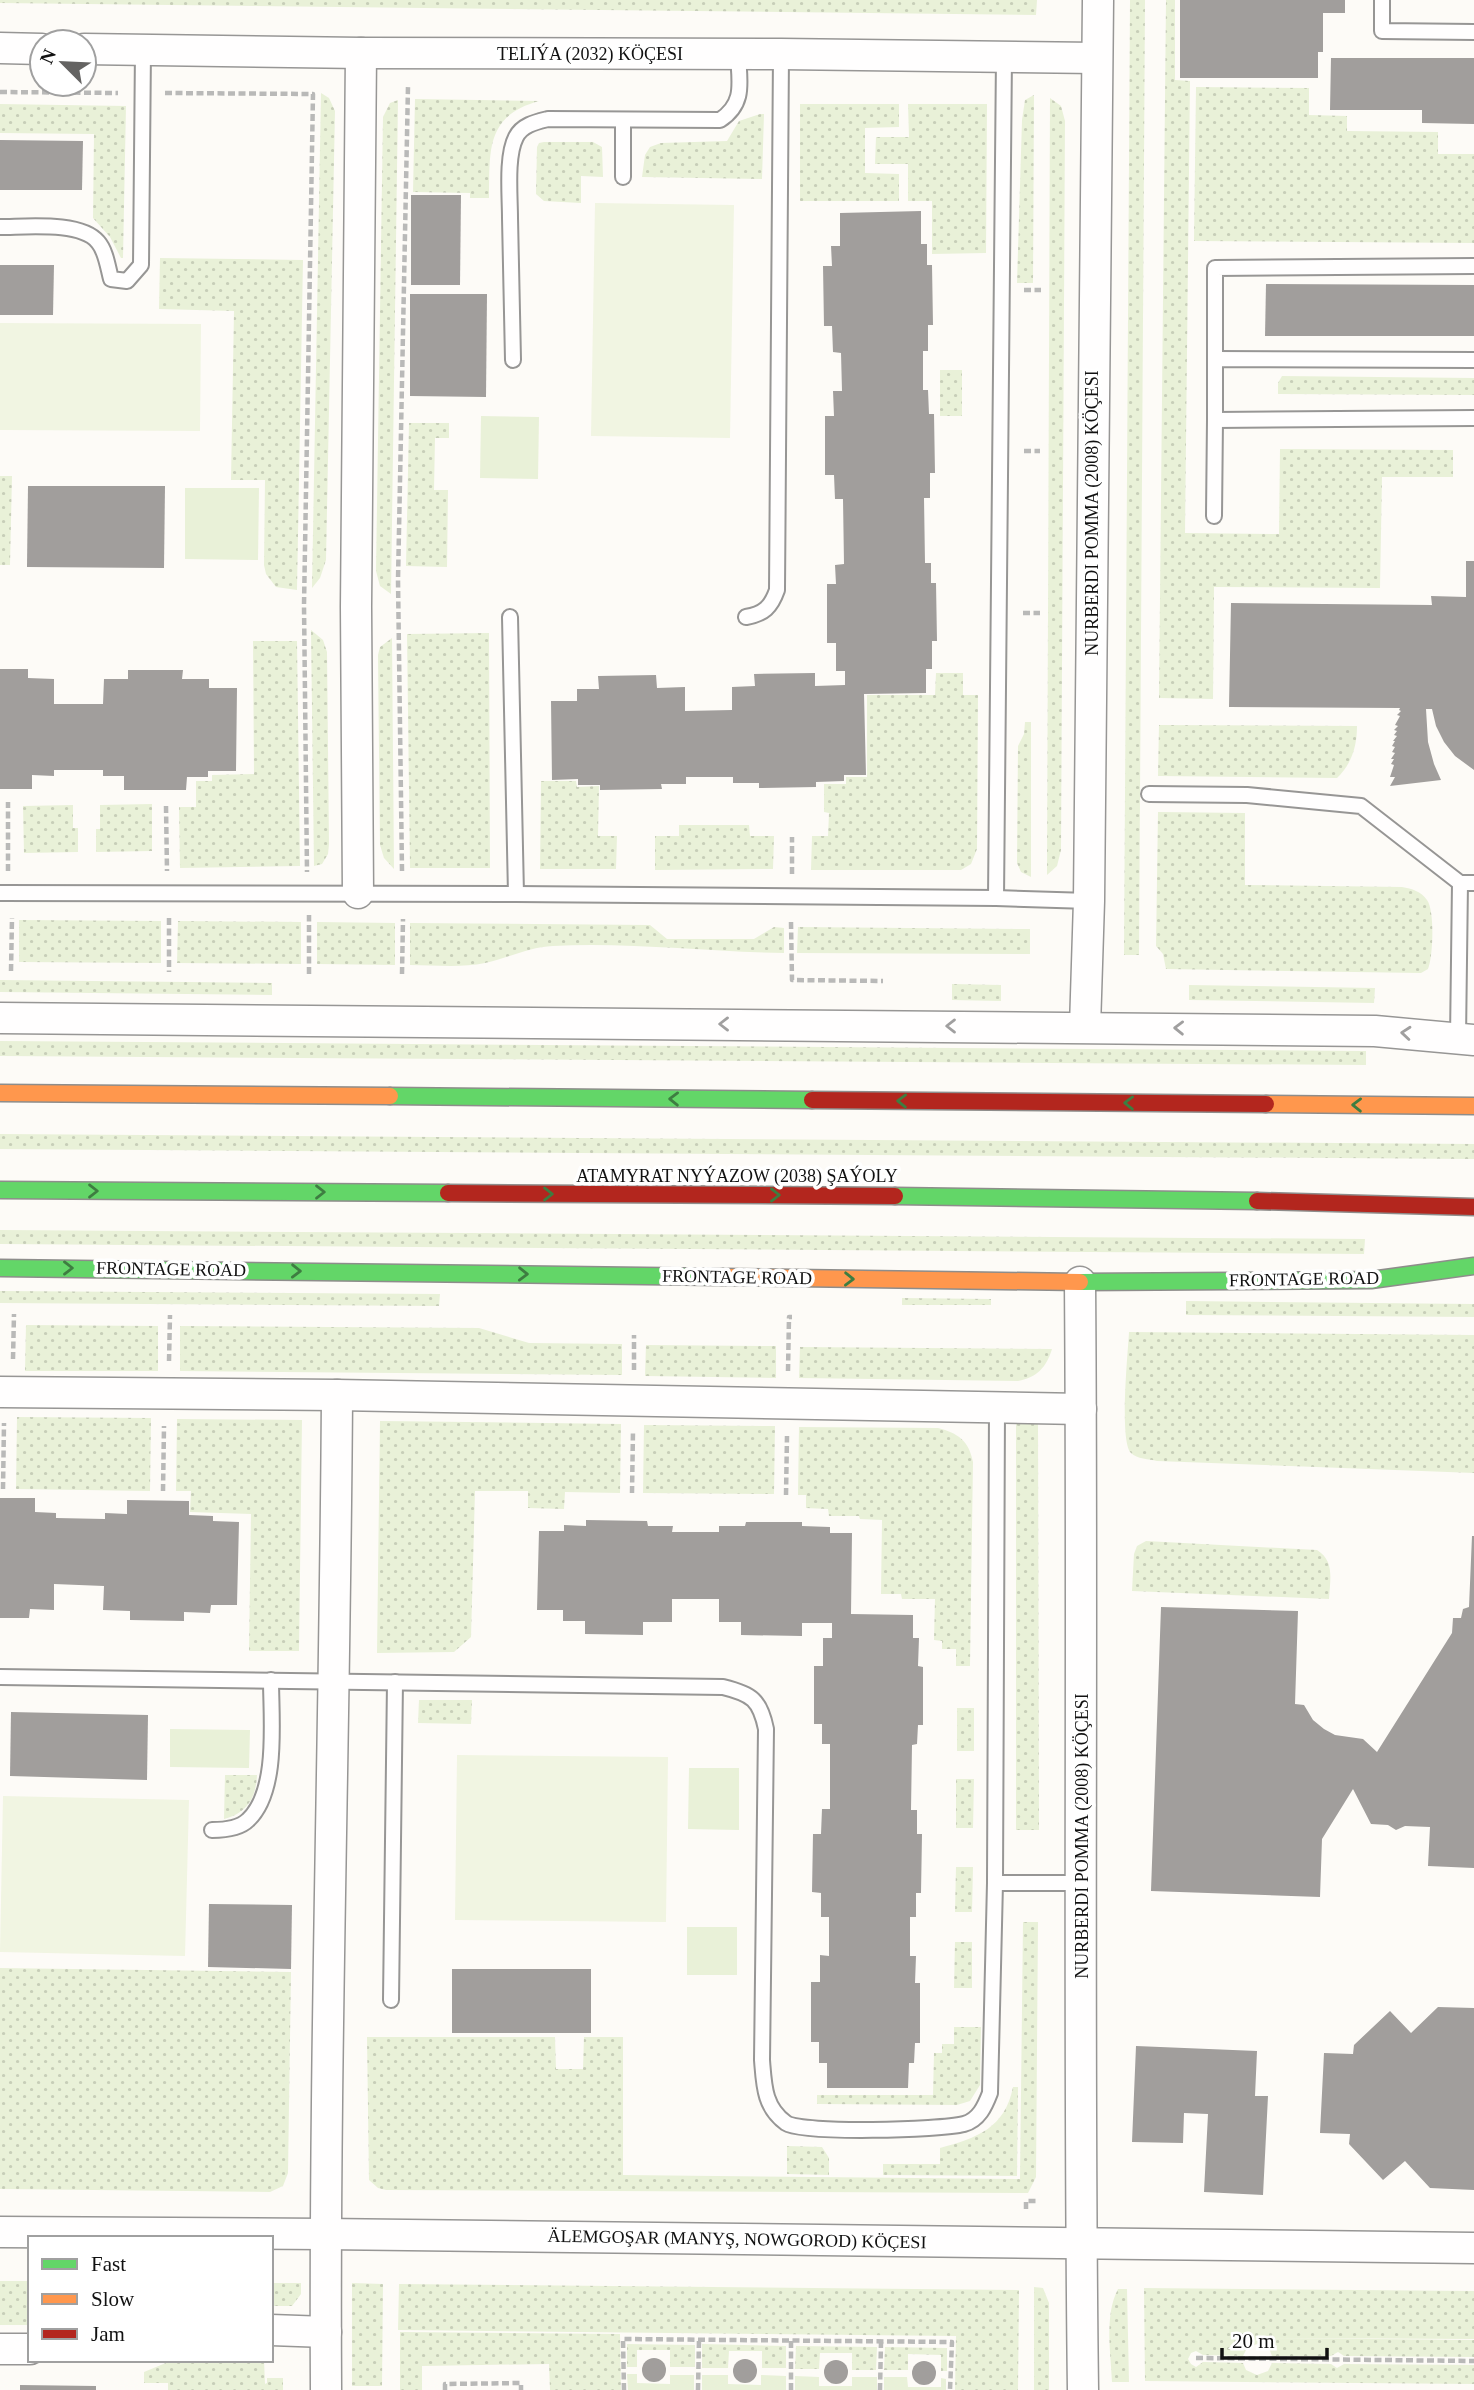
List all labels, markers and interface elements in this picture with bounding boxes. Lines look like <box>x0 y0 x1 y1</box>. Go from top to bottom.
north arrow <box>28 28 98 98</box>
street label: TELIÝA (2032) KÖÇESI <box>497 43 683 65</box>
text: N <box>36 46 60 67</box>
street label: NURBERDI POMMA (2008) KÖÇESI <box>1082 370 1103 656</box>
one-way arrow <box>718 1016 728 1032</box>
one-way arrow <box>945 1018 956 1034</box>
one-way arrow <box>1173 1020 1183 1036</box>
one-way arrow <box>1400 1026 1412 1041</box>
one-way arrow <box>669 1091 679 1107</box>
one-way arrow <box>896 1093 907 1109</box>
one-way arrow <box>1124 1095 1134 1111</box>
one-way arrow <box>1351 1098 1362 1113</box>
street label: ATAMYRAT NYÝAZOW (2038) ŞAÝOLY <box>576 1165 898 1187</box>
one-way arrow <box>88 1183 98 1199</box>
one-way arrow <box>315 1184 326 1200</box>
one-way arrow <box>543 1186 553 1202</box>
one-way arrow <box>770 1187 781 1203</box>
street label: FRONTAGE ROAD <box>96 1258 246 1280</box>
one-way arrow <box>63 1260 74 1276</box>
one-way arrow <box>291 1263 301 1279</box>
one-way arrow <box>518 1266 529 1282</box>
street label: FRONTAGE ROAD <box>662 1266 812 1288</box>
street label: FRONTAGE ROAD <box>1229 1268 1379 1290</box>
one-way arrow <box>844 1271 854 1287</box>
street label: NURBERDI POMMA (2008) KÖÇESI <box>1072 1693 1093 1979</box>
street label: ÄLEMGOŞAR (MANYŞ, NOWGOROD) KÖÇESI <box>547 2226 927 2253</box>
legend <box>28 2236 273 2362</box>
text: Fast <box>91 2252 126 2276</box>
text: Slow <box>91 2287 135 2311</box>
scale bar <box>1222 2316 1327 2360</box>
text: Jam <box>91 2322 125 2346</box>
text: 20 m <box>1232 2329 1275 2353</box>

